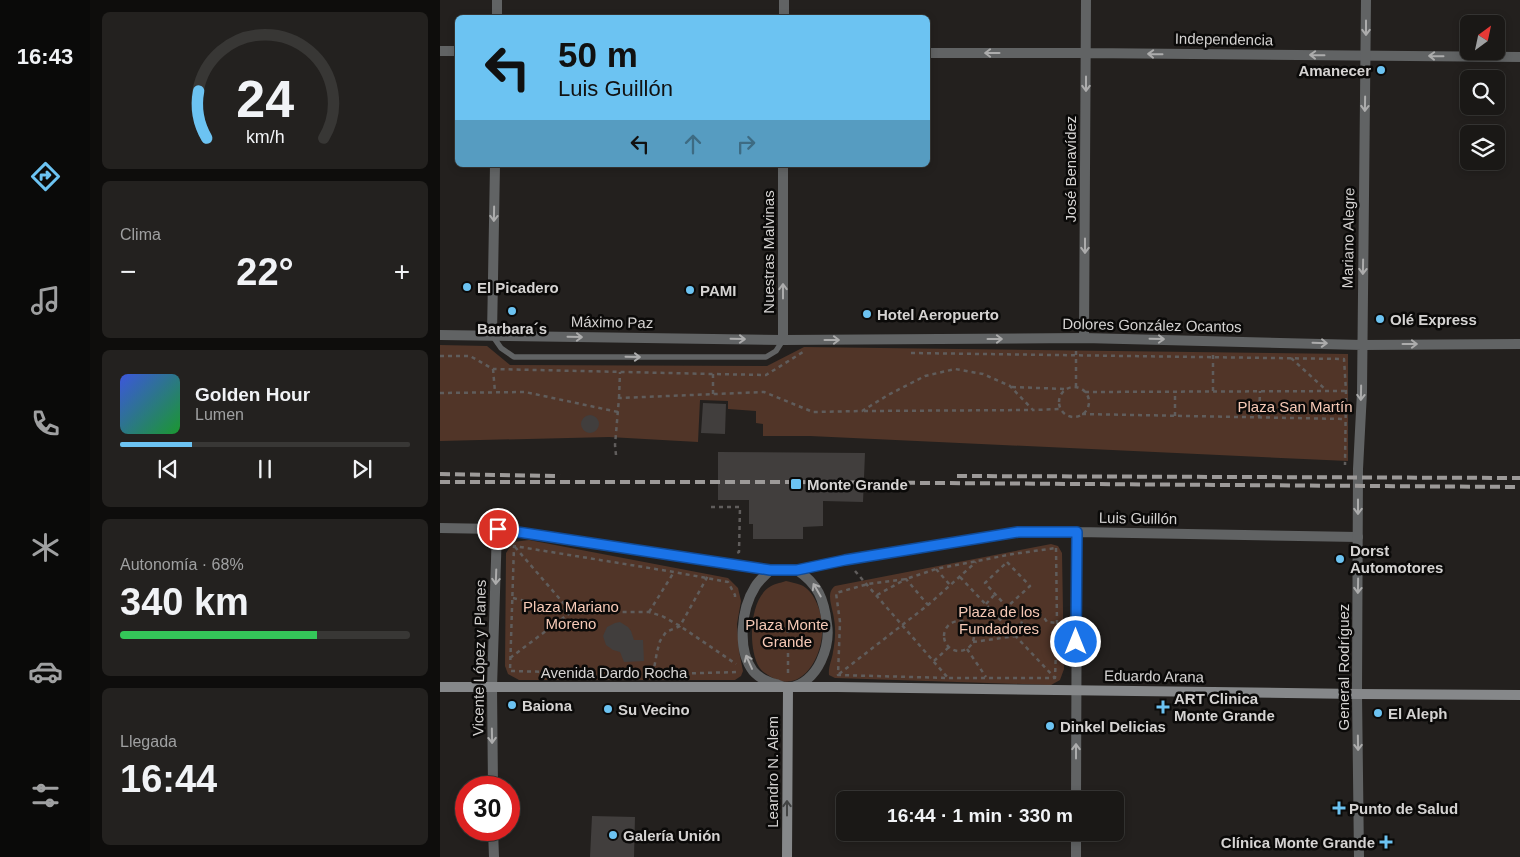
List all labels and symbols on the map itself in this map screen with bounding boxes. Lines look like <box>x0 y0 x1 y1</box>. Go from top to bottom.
north arrow <box>1460 15 1505 60</box>
one-way arrow <box>1361 19 1371 35</box>
street label: Independencia <box>1175 30 1274 48</box>
one-way arrow <box>985 48 1001 58</box>
one-way arrow <box>1147 49 1164 59</box>
one-way arrow <box>1310 50 1326 60</box>
one-way arrow <box>1429 51 1445 61</box>
place label: Amanecer <box>1298 62 1371 79</box>
marker: Amanecer <box>1375 64 1387 76</box>
one-way arrow <box>1081 75 1091 91</box>
one-way arrow <box>1360 96 1370 112</box>
street label: José Benavídez <box>1062 116 1079 222</box>
street label: Mariano Alegre <box>1339 187 1357 289</box>
street label: Nuestras Malvinas <box>760 190 777 314</box>
one-way arrow <box>489 205 499 221</box>
one-way arrow <box>1080 238 1090 254</box>
one-way arrow <box>1358 258 1368 274</box>
place label: El Picadero <box>477 279 559 296</box>
marker: El Picadero <box>461 281 473 293</box>
place label: PAMI <box>700 282 736 299</box>
one-way arrow <box>778 283 788 300</box>
marker: PAMI <box>684 284 696 296</box>
marker: Barbara´s <box>506 305 518 317</box>
place label: Hotel Aeropuerto <box>877 306 999 323</box>
marker: Hotel Aeropuerto <box>861 308 873 320</box>
place label: Olé Express <box>1390 311 1477 328</box>
street label: Máximo Paz <box>571 313 653 331</box>
marker: Olé Express <box>1374 313 1386 325</box>
street label: Dolores González Ocantos <box>1062 315 1242 335</box>
place label: Barbara´s <box>477 320 547 337</box>
one-way arrow <box>567 332 583 341</box>
one-way arrow <box>730 334 746 344</box>
one-way arrow <box>986 334 1002 344</box>
one-way arrow <box>824 335 840 344</box>
one-way arrow <box>1149 335 1165 344</box>
one-way arrow <box>1311 338 1327 347</box>
one-way arrow <box>1402 339 1418 349</box>
one-way arrow <box>624 352 641 362</box>
one-way arrow <box>1357 385 1366 401</box>
park label: Plaza San Martín <box>1237 398 1353 415</box>
place label: Monte Grande <box>807 476 908 493</box>
marker: Monte Grande <box>789 477 803 491</box>
one-way arrow <box>1353 499 1363 515</box>
pin <box>477 508 519 550</box>
street label: Luis Guillón <box>1099 509 1177 527</box>
place label: Dorst Automotores <box>1350 542 1443 576</box>
marker: Dorst Automotores <box>1334 553 1346 565</box>
one-way arrow <box>491 569 500 585</box>
one-way arrow <box>1353 578 1363 594</box>
street label: Vicente López y Planes <box>469 580 489 736</box>
one-way arrow <box>812 582 822 597</box>
park label: Plaza Mariano Moreno <box>523 598 619 632</box>
park label: Plaza de los Fundadores <box>958 603 1040 637</box>
street label: General Rodríguez <box>1335 604 1352 730</box>
position arrow <box>1049 615 1101 667</box>
park label: Plaza Monte Grande <box>745 616 829 650</box>
one-way arrow <box>744 655 754 670</box>
street label: Avenida Dardo Rocha <box>541 664 688 681</box>
street label: Eduardo Arana <box>1104 667 1205 685</box>
place label: ART Clinica Monte Grande <box>1174 690 1275 724</box>
place label: Baiona <box>522 697 573 714</box>
marker: Baiona <box>506 699 518 711</box>
marker: ART Clinica Monte Grande <box>1156 700 1170 714</box>
place label: Su Vecino <box>618 701 690 718</box>
marker: Su Vecino <box>602 703 614 715</box>
place label: El Aleph <box>1388 705 1447 722</box>
marker: El Aleph <box>1372 707 1384 719</box>
street label: Leandro N. Alem <box>764 716 781 828</box>
place label: Dinkel Delicias <box>1060 718 1166 735</box>
marker: Dinkel Delicias <box>1044 720 1056 732</box>
one-way arrow <box>487 727 497 743</box>
one-way arrow <box>1353 735 1362 751</box>
one-way arrow <box>1071 744 1081 760</box>
speed limit sign: 30 <box>455 776 520 841</box>
place label: Punto de Salud <box>1349 800 1458 817</box>
one-way arrow <box>782 801 792 817</box>
marker: Punto de Salud <box>1333 802 1345 814</box>
place label: Galería Unión <box>623 827 721 844</box>
marker: Galería Unión <box>607 829 619 841</box>
place label: Clínica Monte Grande <box>1221 834 1375 851</box>
marker: Clínica Monte Grande <box>1379 835 1393 849</box>

